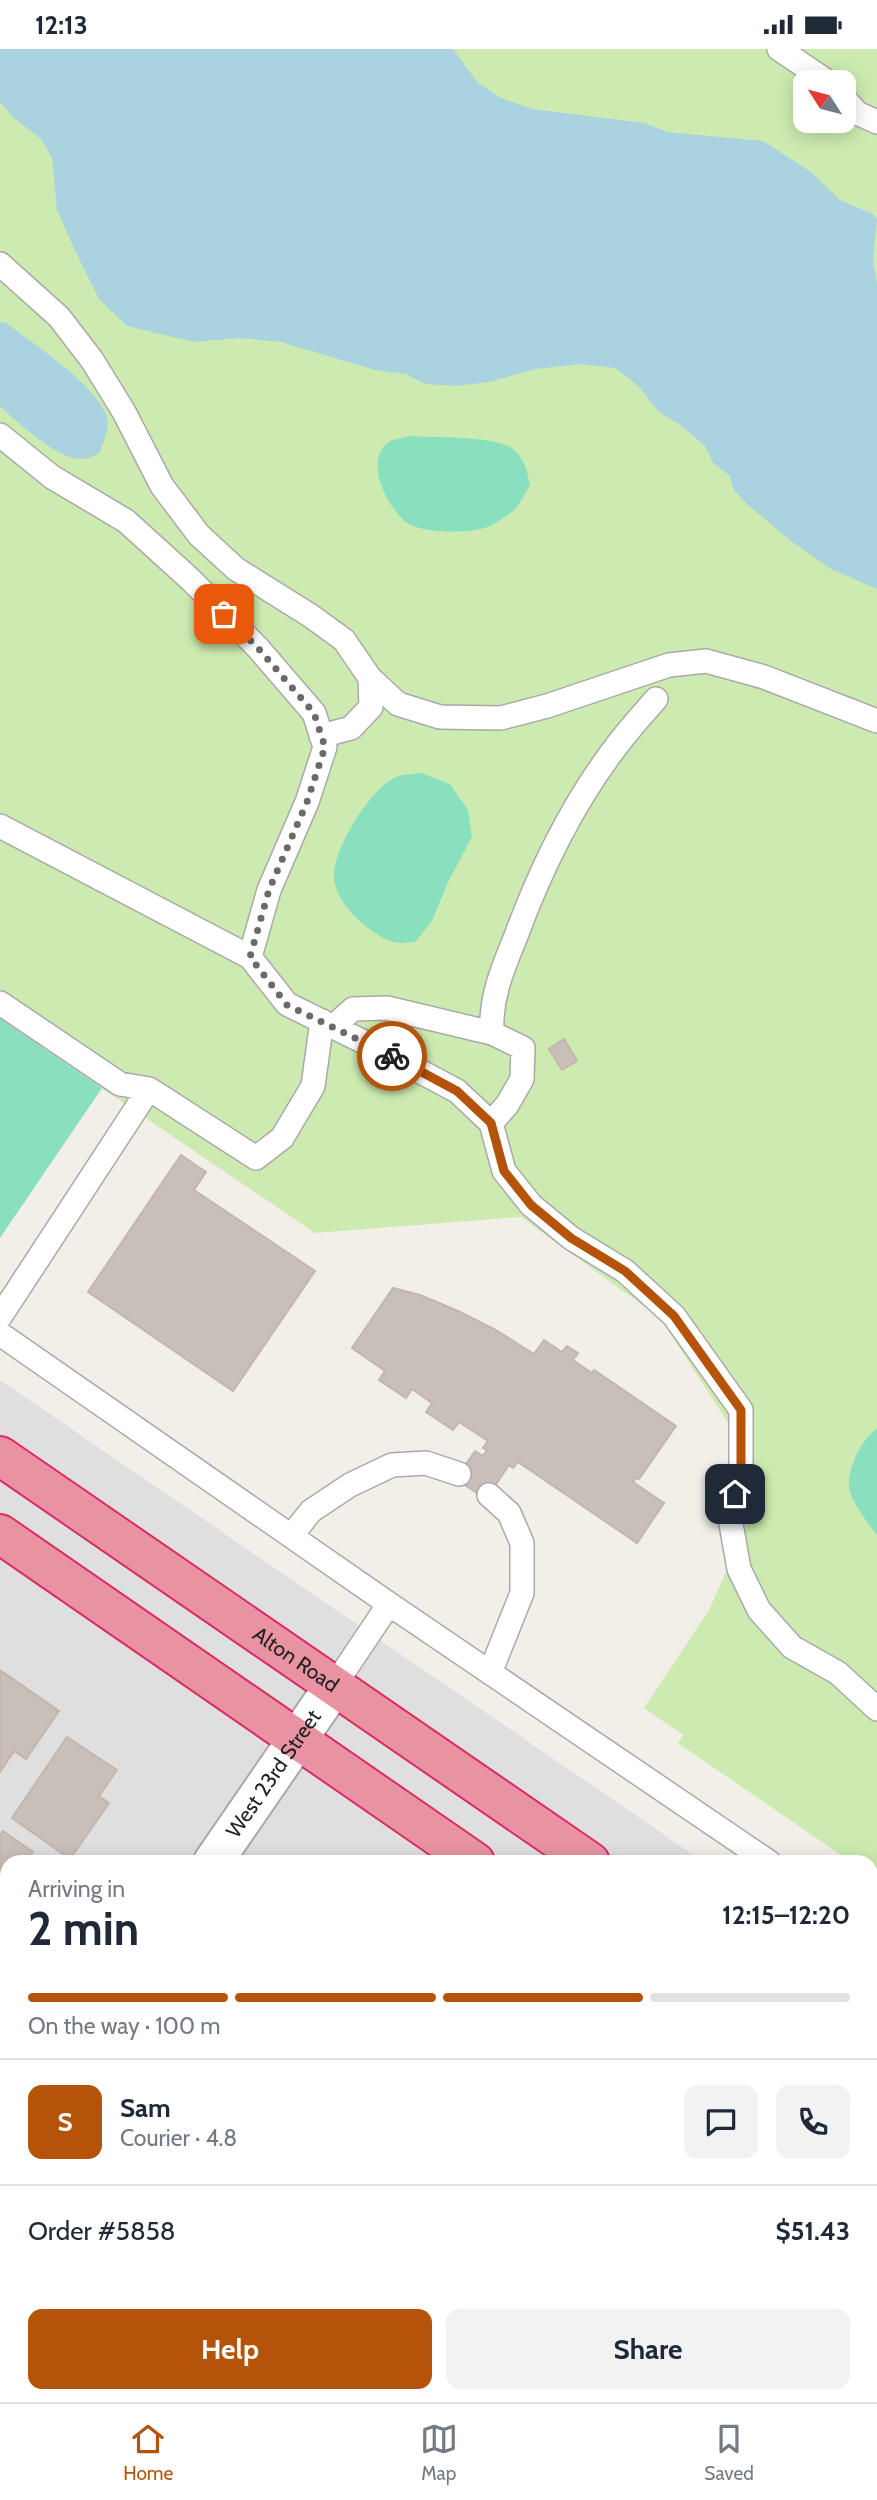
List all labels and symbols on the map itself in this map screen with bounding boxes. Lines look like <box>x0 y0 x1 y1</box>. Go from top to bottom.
north arrow <box>793 70 856 133</box>
pin <box>194 584 254 644</box>
courier <box>357 1021 427 1091</box>
pin <box>705 1464 765 1524</box>
street label: Alton Road <box>248 1621 344 1697</box>
street label: West 23rd Street <box>221 1705 326 1842</box>

